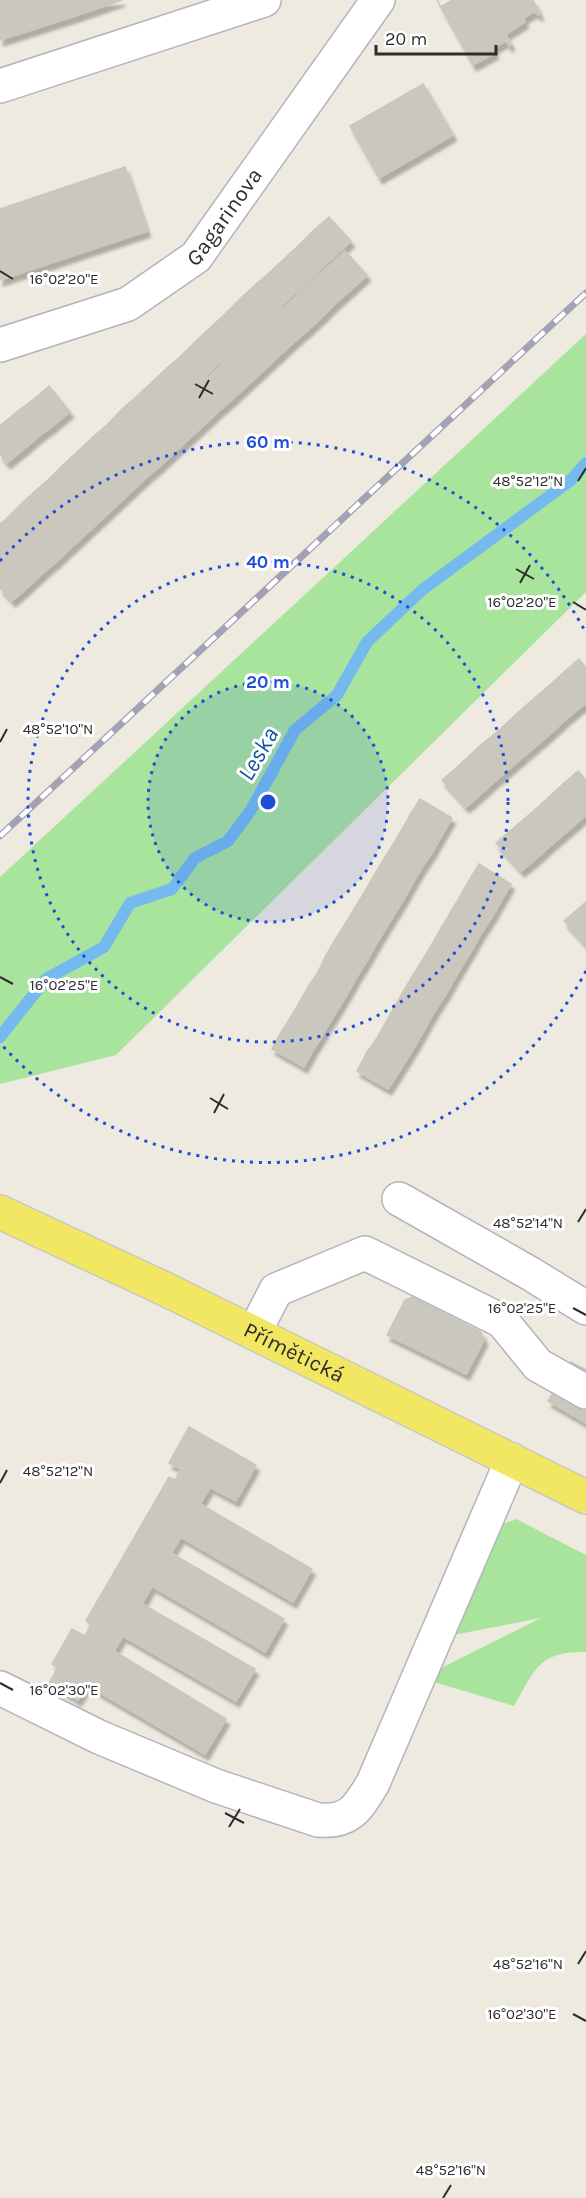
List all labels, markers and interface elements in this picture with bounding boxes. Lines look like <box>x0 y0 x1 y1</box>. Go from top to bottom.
scale bar <box>376 18 496 56</box>
text: 20 m <box>385 28 427 50</box>
street label: Gagarinova <box>182 163 268 272</box>
text: 16°02'20"E <box>30 270 98 288</box>
text: 60 m <box>246 431 290 453</box>
text: 48°52'12"N <box>493 472 563 490</box>
text: 40 m <box>246 551 290 573</box>
text: 16°02'20"E <box>488 593 556 611</box>
text: 20 m <box>246 671 290 693</box>
text: 48°52'10"N <box>23 720 93 738</box>
water label: Leska <box>232 722 284 786</box>
centre of rings <box>258 792 278 812</box>
text: 16°02'25"E <box>30 976 98 994</box>
text: 48°52'14"N <box>493 1214 563 1232</box>
text: 16°02'25"E <box>488 1299 556 1317</box>
street label: Přímětická <box>239 1317 349 1389</box>
text: 48°52'12"N <box>23 1462 93 1480</box>
text: 16°02'30"E <box>29 1681 99 1699</box>
text: 48°52'16"N <box>493 1955 563 1973</box>
text: 16°02'30"E <box>487 2005 557 2023</box>
text: 48°52'16"N <box>416 2161 486 2179</box>

